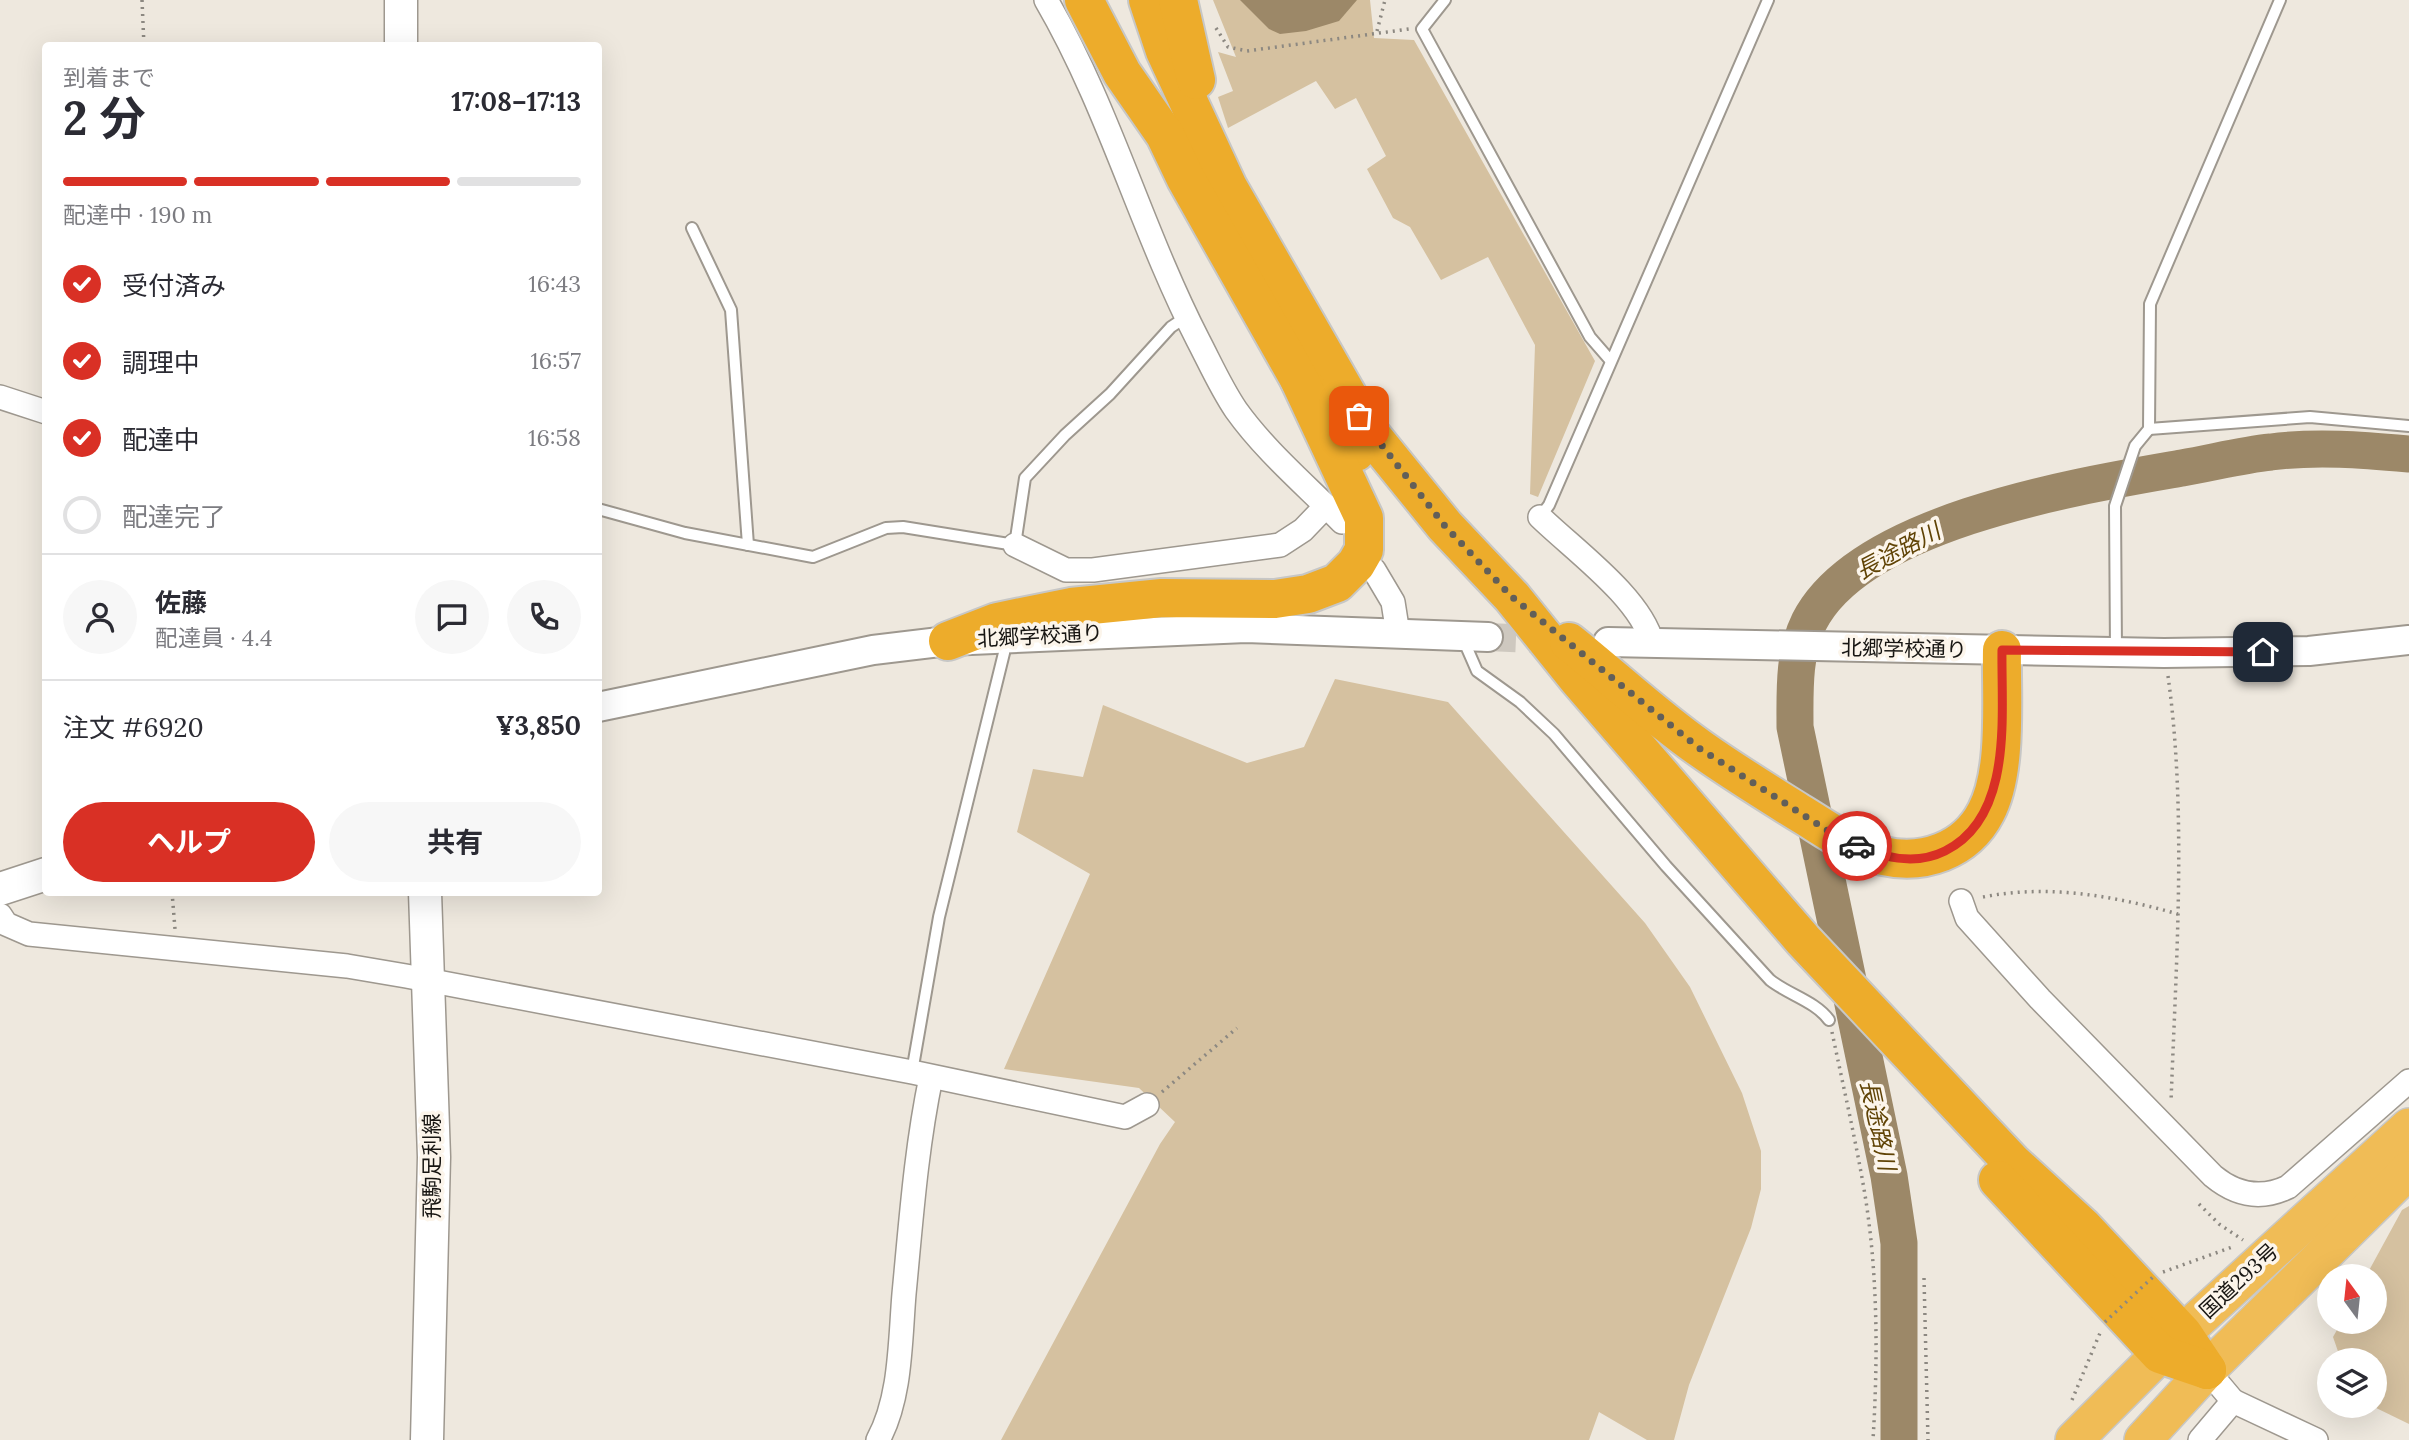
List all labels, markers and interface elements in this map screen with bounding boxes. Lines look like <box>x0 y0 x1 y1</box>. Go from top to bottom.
text: 到着まで <box>63 63 155 92</box>
text: 17:08–17:13 <box>451 85 581 118</box>
text: 2 分 <box>63 89 146 148</box>
text: 配達中 · 190 m <box>63 200 212 229</box>
icon: check <box>63 265 101 303</box>
text: 受付済み <box>122 269 226 302</box>
text: 16:43 <box>528 269 581 298</box>
icon: check <box>63 342 101 380</box>
text: 調理中 <box>122 346 200 379</box>
text: 16:57 <box>530 346 581 375</box>
pin <box>1329 386 1389 446</box>
icon: bag <box>1340 397 1378 435</box>
icon: check <box>63 419 101 457</box>
text: 配達中 <box>122 423 200 456</box>
text: 16:58 <box>528 423 581 452</box>
text: 配達完了 <box>122 500 226 533</box>
water label: 長途路川 <box>1850 515 1948 585</box>
button: person <box>63 580 137 654</box>
button: chat <box>415 580 489 654</box>
button: phone <box>507 580 581 654</box>
text: 佐藤 <box>155 586 207 619</box>
street label: 北郷学校通り <box>976 619 1104 652</box>
pin <box>2233 622 2293 682</box>
text: 配達員 · 4.4 <box>155 623 272 652</box>
icon: home <box>2244 633 2282 671</box>
street label: 北郷学校通り <box>1841 634 1967 663</box>
text: ¥3,850 <box>496 709 581 742</box>
text: 注文 #6920 <box>63 711 204 744</box>
button: ヘルプ <box>63 802 315 882</box>
button: 共有 <box>329 802 581 882</box>
courier <box>1822 811 1892 881</box>
icon: car <box>1838 827 1876 865</box>
water label: 長途路川 <box>1855 1077 1903 1176</box>
street label: 飛駒足利線 <box>418 1114 445 1219</box>
street label: 国道293号 <box>2194 1237 2284 1324</box>
north arrow <box>2317 1264 2387 1334</box>
map controls <box>2317 1264 2387 1418</box>
button: layers <box>2317 1348 2387 1418</box>

